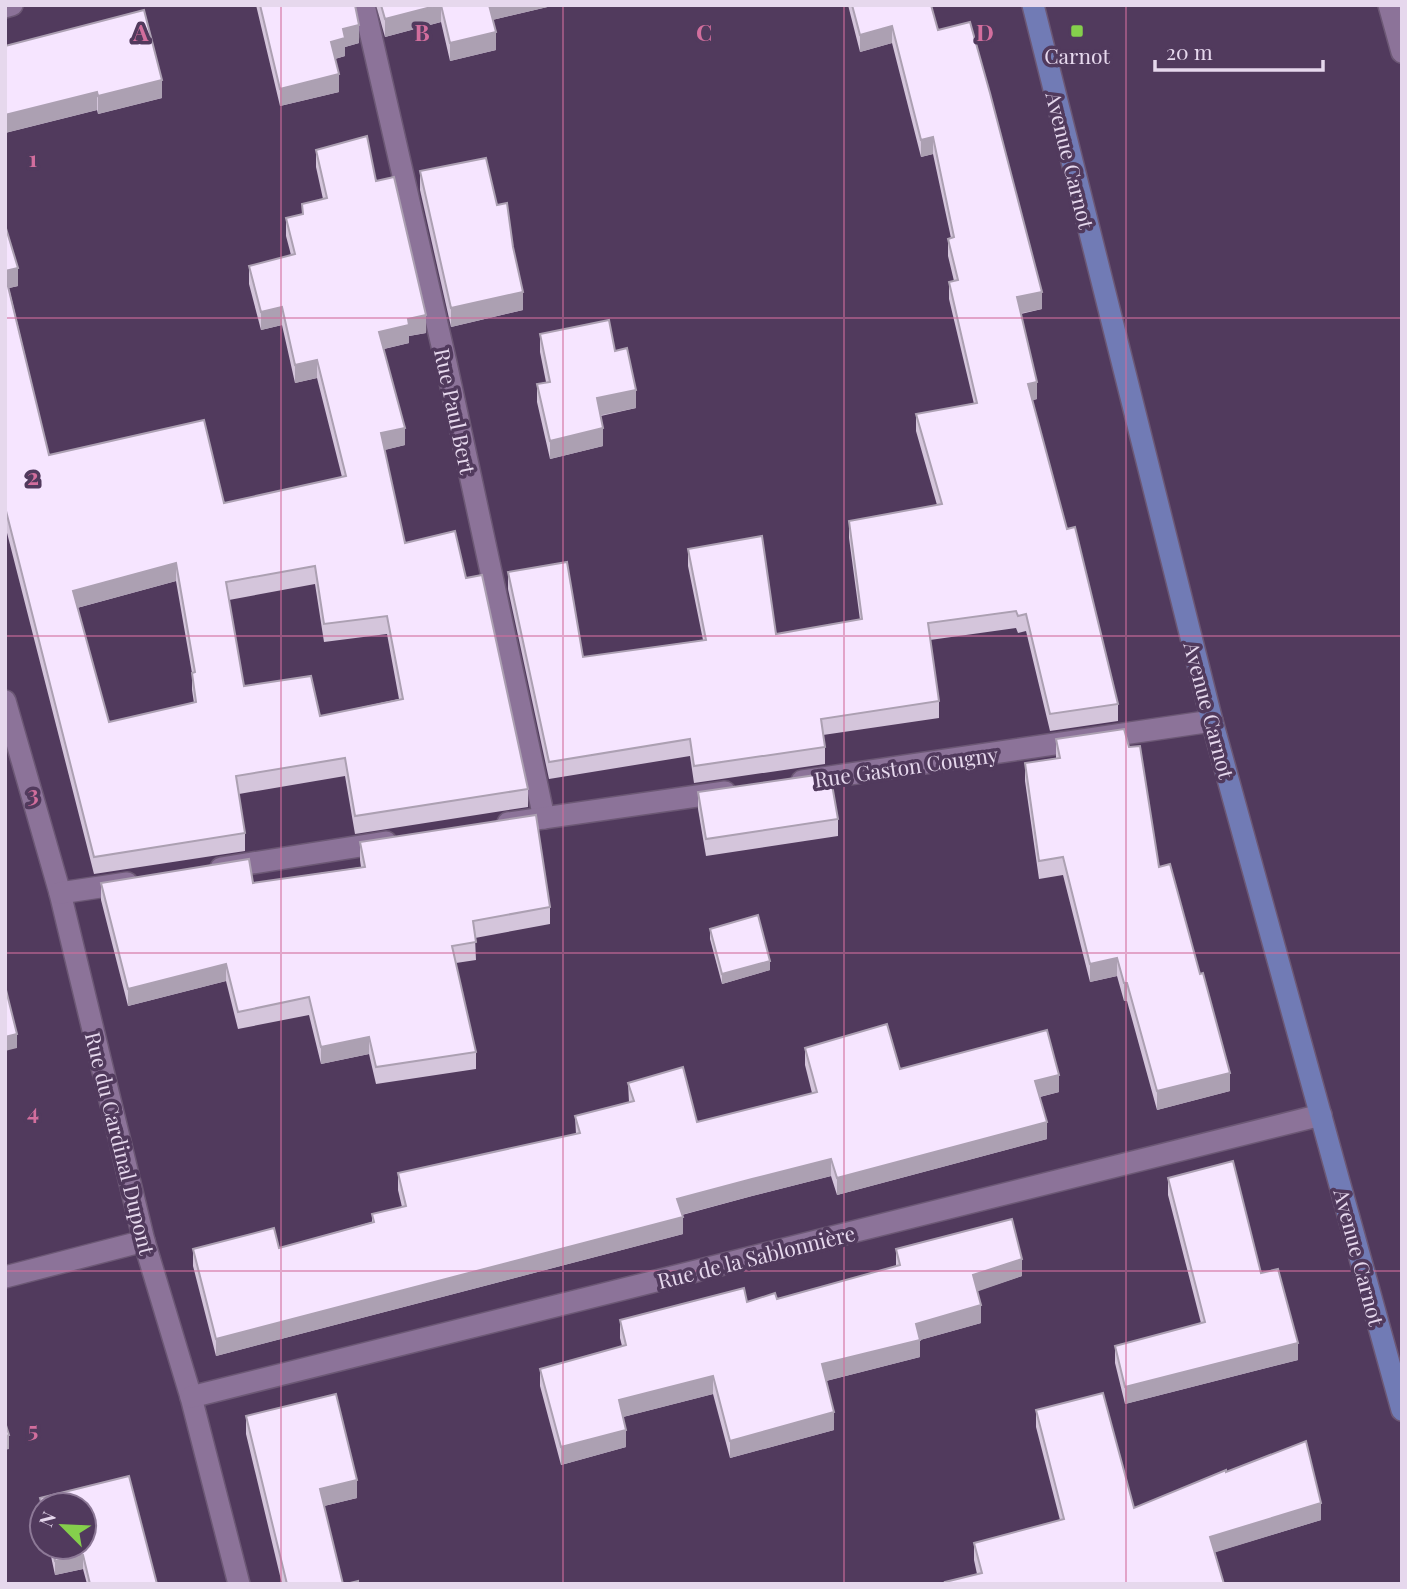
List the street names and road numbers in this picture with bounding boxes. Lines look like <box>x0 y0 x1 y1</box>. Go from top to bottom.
street label: Avenue Carnot <box>1040 88 1102 232</box>
street label: Rue Paul Bert <box>429 345 483 477</box>
street label: Avenue Carnot <box>1178 638 1242 782</box>
street label: Rue Gaston Cougny <box>812 739 1000 793</box>
street label: Rue du Cardinal Dupont <box>80 1029 162 1258</box>
street label: Avenue Carnot <box>1328 1185 1392 1329</box>
street label: Rue de la Sablonnière <box>654 1218 858 1294</box>

